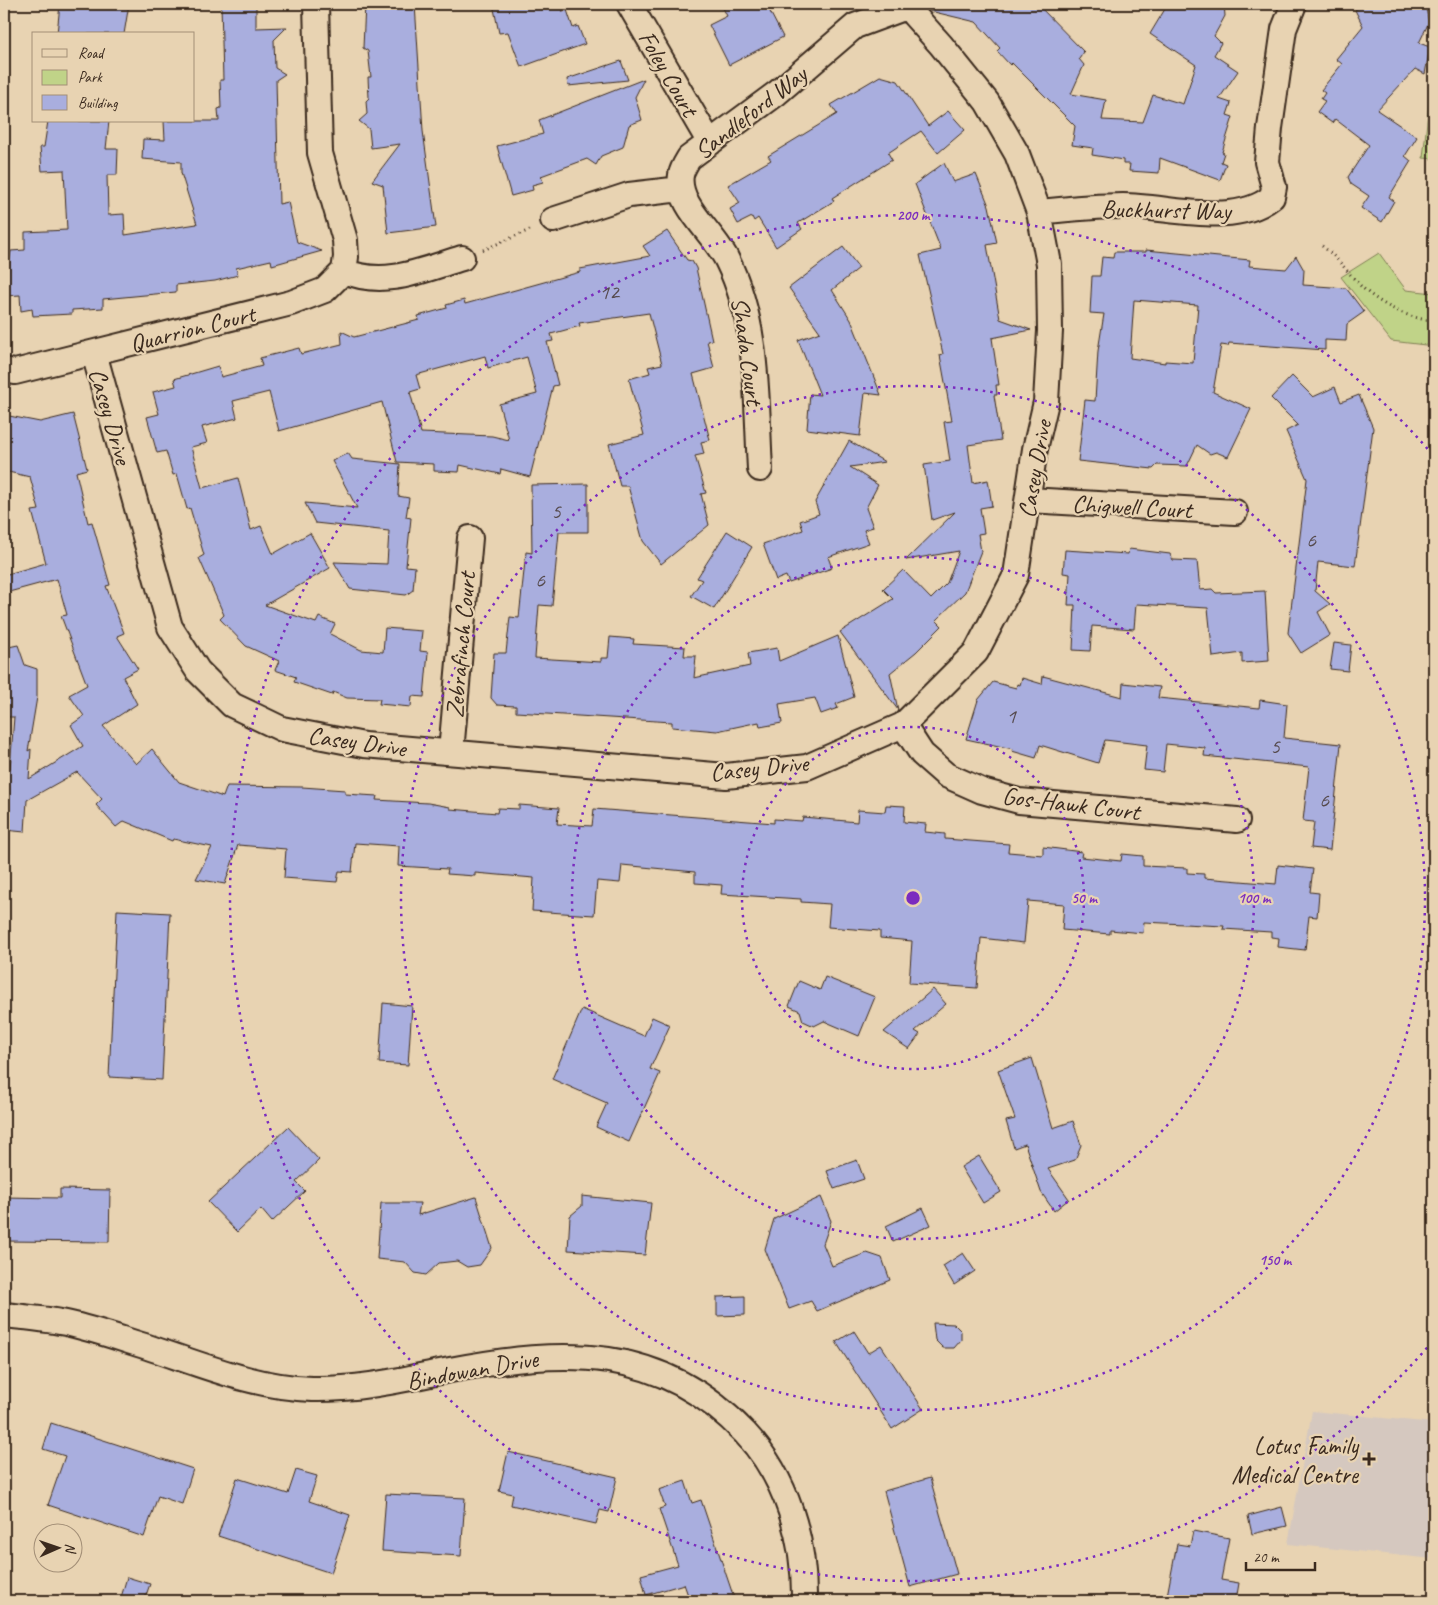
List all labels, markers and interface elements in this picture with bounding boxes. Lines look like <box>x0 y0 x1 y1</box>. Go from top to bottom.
street label: Foley Court <box>631 25 707 125</box>
legend <box>32 32 195 122</box>
text: Road <box>78 44 105 63</box>
street label: Sandleford Way <box>688 57 815 167</box>
text: Park <box>78 68 103 87</box>
text: Building <box>78 94 118 113</box>
street label: Buckhurst Way <box>1101 193 1233 227</box>
text: 200 m <box>897 206 931 225</box>
house number: 12 <box>599 278 621 306</box>
street label: Shada Court <box>724 295 771 410</box>
street label: Quarrion Court <box>126 297 261 360</box>
street label: Casey Drive <box>81 365 140 470</box>
street label: Casey Drive <box>1011 416 1060 520</box>
street label: Chigwell Court <box>1071 488 1195 526</box>
house number: 5 <box>551 497 562 525</box>
house number: 6 <box>1306 526 1317 554</box>
house number: 6 <box>535 566 546 594</box>
street label: Zebrafinch Court <box>439 568 484 719</box>
house number: 1 <box>1006 702 1017 730</box>
street label: Casey Drive <box>306 719 410 765</box>
house number: 5 <box>1270 732 1281 760</box>
street label: Casey Drive <box>708 747 812 789</box>
street label: Gos-Hawk Court <box>1000 780 1144 829</box>
house number: 6 <box>1319 786 1330 814</box>
centre of rings <box>904 889 922 907</box>
text: 50 m <box>1071 889 1098 908</box>
text: 100 m <box>1238 889 1272 908</box>
text: 150 m <box>1259 1251 1293 1270</box>
street label: Bindowan Drive <box>404 1342 542 1397</box>
place label: Lotus Family Medical Centre <box>1231 1430 1360 1491</box>
marker: Lotus Family Medical Centre <box>1362 1452 1376 1466</box>
north arrow <box>32 1522 82 1572</box>
scale bar <box>1246 1540 1314 1572</box>
text: N <box>62 1543 79 1555</box>
text: 20 m <box>1253 1548 1280 1567</box>

